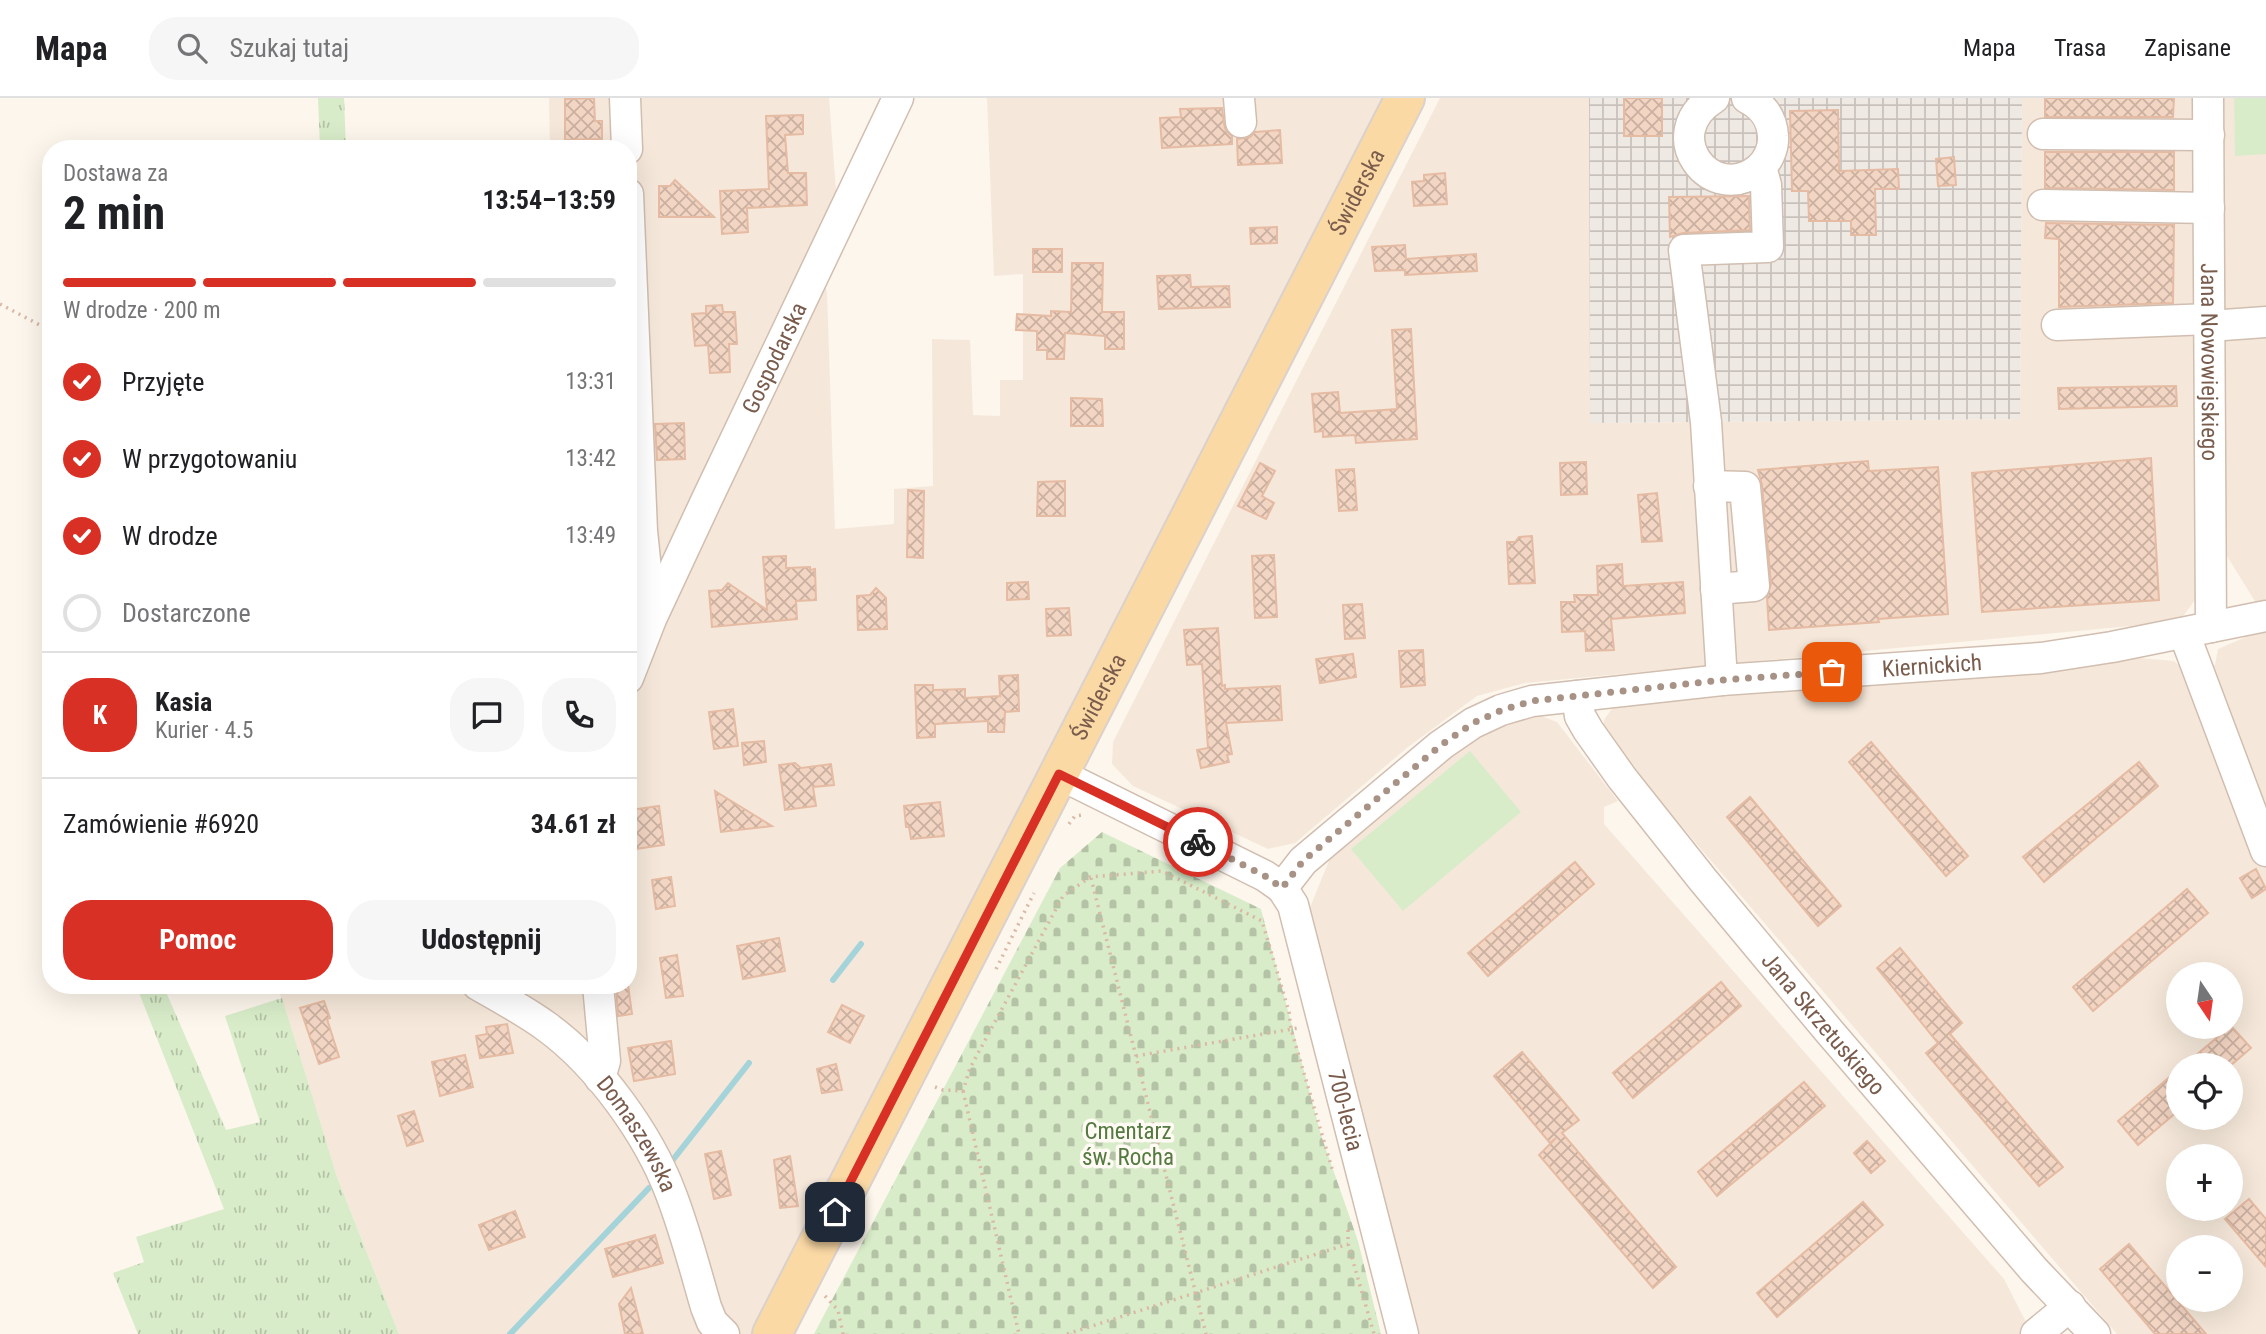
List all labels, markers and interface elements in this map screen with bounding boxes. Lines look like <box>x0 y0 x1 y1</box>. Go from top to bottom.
search box <box>149 17 639 80</box>
text: Mapa <box>35 29 107 68</box>
icon: search <box>173 29 211 67</box>
text: Szukaj tutaj <box>229 33 349 63</box>
text: Mapa <box>1963 34 2016 62</box>
text: Trasa <box>2054 34 2106 62</box>
text: Zapisane <box>2144 34 2231 62</box>
street label: Świderska <box>1323 144 1390 240</box>
text: Dostawa za <box>63 160 168 187</box>
text: 13:54–13:59 <box>482 185 616 215</box>
text: 2 min <box>63 186 165 240</box>
street label: Jana Nowowiejskiego <box>2195 263 2224 461</box>
text: W drodze · 200 m <box>63 297 220 324</box>
street label: Gospodarska <box>736 298 812 418</box>
icon: check <box>63 363 101 401</box>
text: Przyjęte <box>122 367 204 397</box>
text: 13:31 <box>565 368 616 395</box>
icon: check <box>63 440 101 478</box>
text: W przygotowaniu <box>122 444 297 474</box>
text: 13:42 <box>565 445 616 472</box>
icon: check <box>63 517 101 555</box>
text: W drodze <box>122 521 218 551</box>
text: 13:49 <box>565 522 616 549</box>
text: Dostarczone <box>122 598 251 628</box>
pin <box>1802 642 1862 702</box>
street label: Świderska <box>1064 649 1132 744</box>
street label: Kiernickich <box>1881 649 1983 682</box>
icon: bag <box>1813 653 1851 691</box>
button: chat <box>450 678 524 752</box>
button: phone <box>542 678 616 752</box>
text: Kasia <box>155 687 212 717</box>
text: K <box>93 700 107 730</box>
text: Kurier · 4.5 <box>155 717 253 744</box>
courier <box>1163 807 1233 877</box>
text: Zamówienie #6920 <box>63 809 259 839</box>
text: 34.61 zł <box>531 809 616 839</box>
icon: bike <box>1179 823 1217 861</box>
button: Pomoc <box>63 900 333 980</box>
button: Udostępnij <box>347 900 616 980</box>
street label: Jana Skrzetuskiego <box>1756 947 1891 1100</box>
north arrow <box>2166 962 2244 1040</box>
map controls <box>2166 962 2243 1312</box>
button: locate <box>2166 1053 2243 1130</box>
street label: 700-lecia <box>1322 1067 1369 1154</box>
street label: Domaszewska <box>591 1070 682 1196</box>
park label: Cmentarz św. Rocha <box>1082 1118 1174 1171</box>
button: + <box>2166 1144 2243 1221</box>
pin <box>805 1182 865 1242</box>
icon: home <box>816 1193 854 1231</box>
button: − <box>2166 1235 2243 1312</box>

